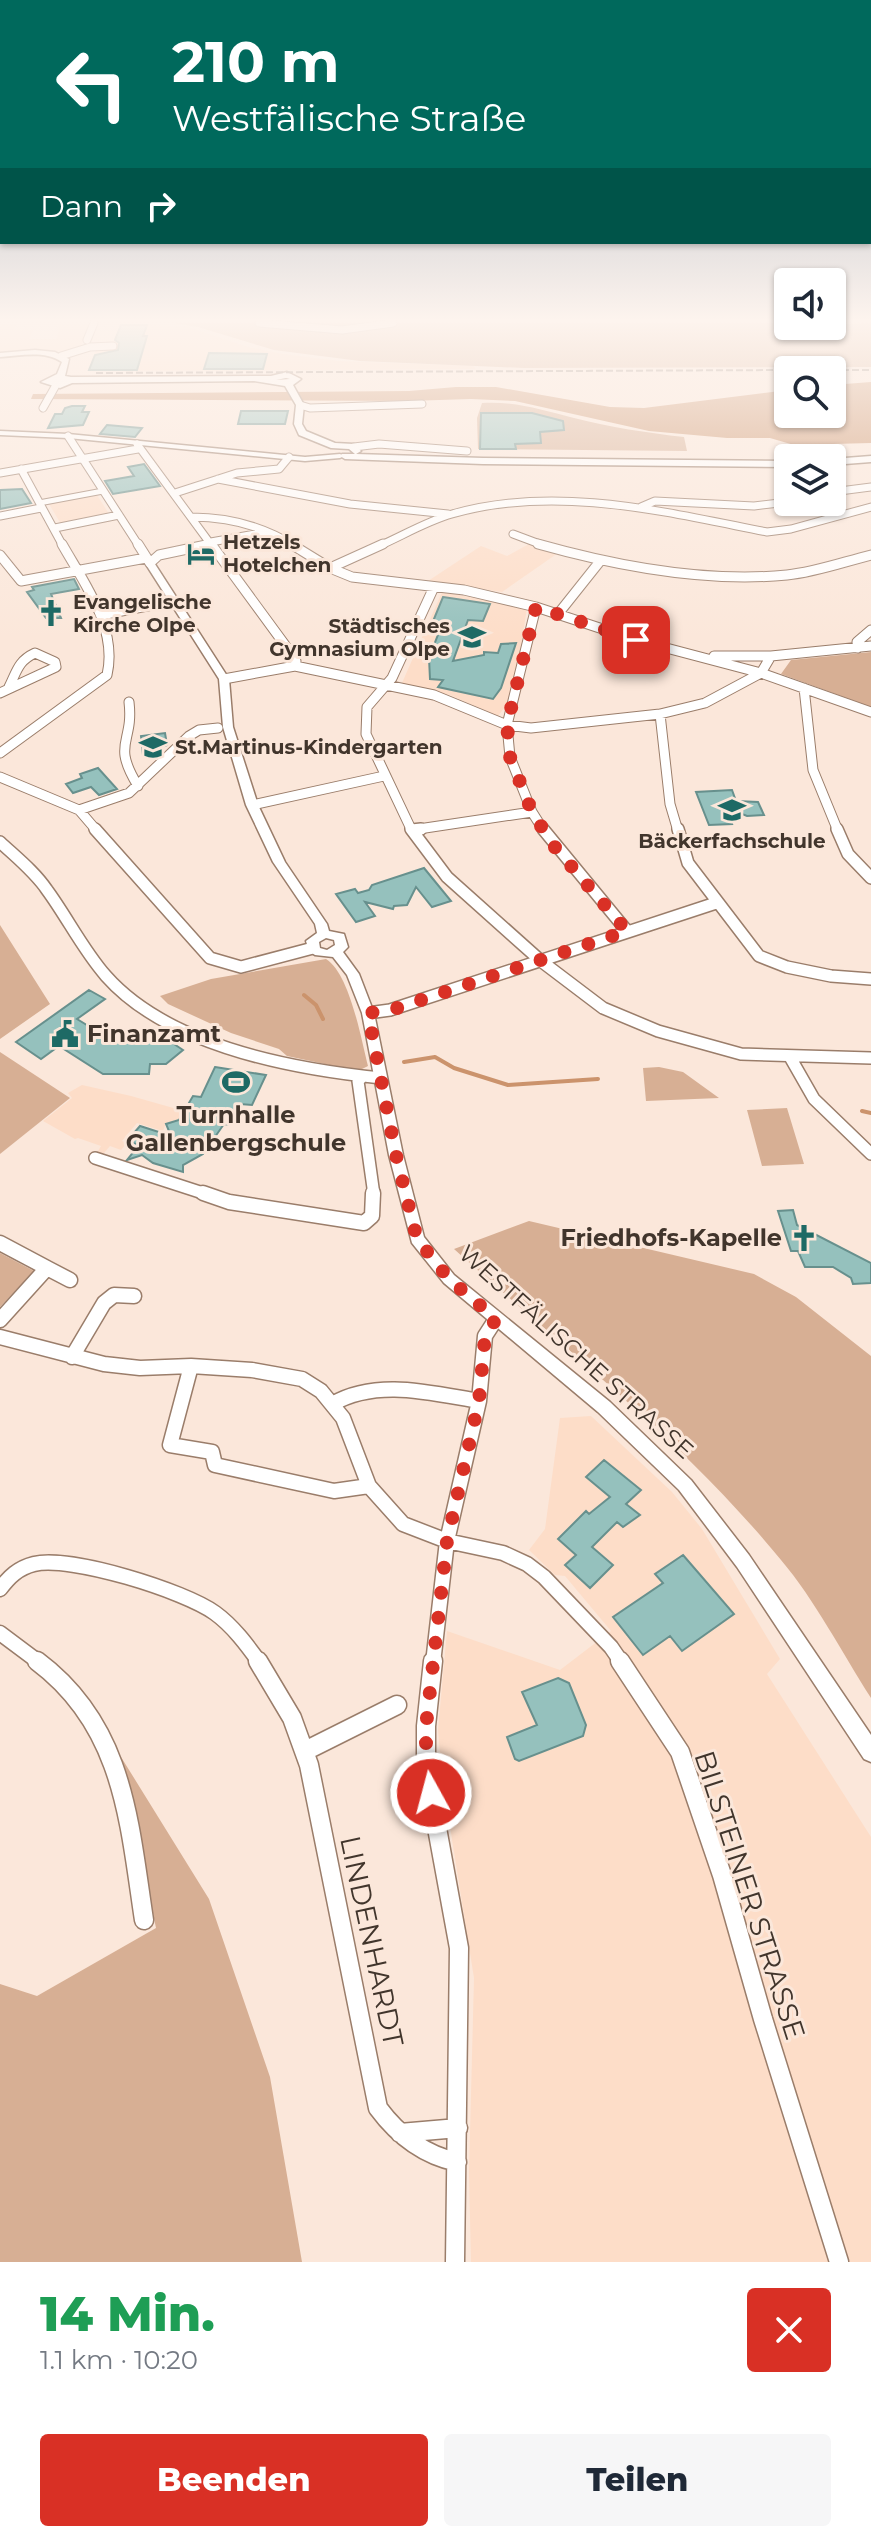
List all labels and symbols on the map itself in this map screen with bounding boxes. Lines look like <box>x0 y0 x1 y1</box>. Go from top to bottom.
place label: Hetzels Hotelchen <box>223 530 331 577</box>
hotel icon: Hetzels Hotelchen <box>186 539 216 569</box>
place label: Evangelische Kirche Olpe <box>73 590 212 637</box>
church icon: Evangelische Kirche Olpe <box>36 598 66 628</box>
pin <box>602 606 670 674</box>
place label: Städtisches Gymnasium Olpe <box>269 614 450 661</box>
school or university icon: Städtisches Gymnasium Olpe <box>457 622 487 652</box>
school or university icon: St.Martinus-Kindergarten <box>138 732 168 762</box>
place label: St.Martinus-Kindergarten <box>175 735 443 759</box>
school or university icon: Bäckerfachschule <box>717 795 747 825</box>
place label: Bäckerfachschule <box>638 829 826 853</box>
public building icon: Finanzamt <box>50 1019 80 1049</box>
place label: Finanzamt <box>87 1019 222 1048</box>
sports icon: Turnhalle Gallenbergschule <box>221 1067 251 1097</box>
place label: Turnhalle Gallenbergschule <box>126 1100 346 1157</box>
place label: Friedhofs-Kapelle <box>560 1223 782 1252</box>
church icon: Friedhofs-Kapelle <box>789 1223 819 1253</box>
street label: WESTFÄLISCHE STRASSE <box>453 1239 700 1465</box>
street label: BILSTEINER STRASSE <box>687 1746 813 2044</box>
position arrow <box>389 1751 473 1835</box>
street label: LINDENHARDT <box>333 1833 411 2049</box>

